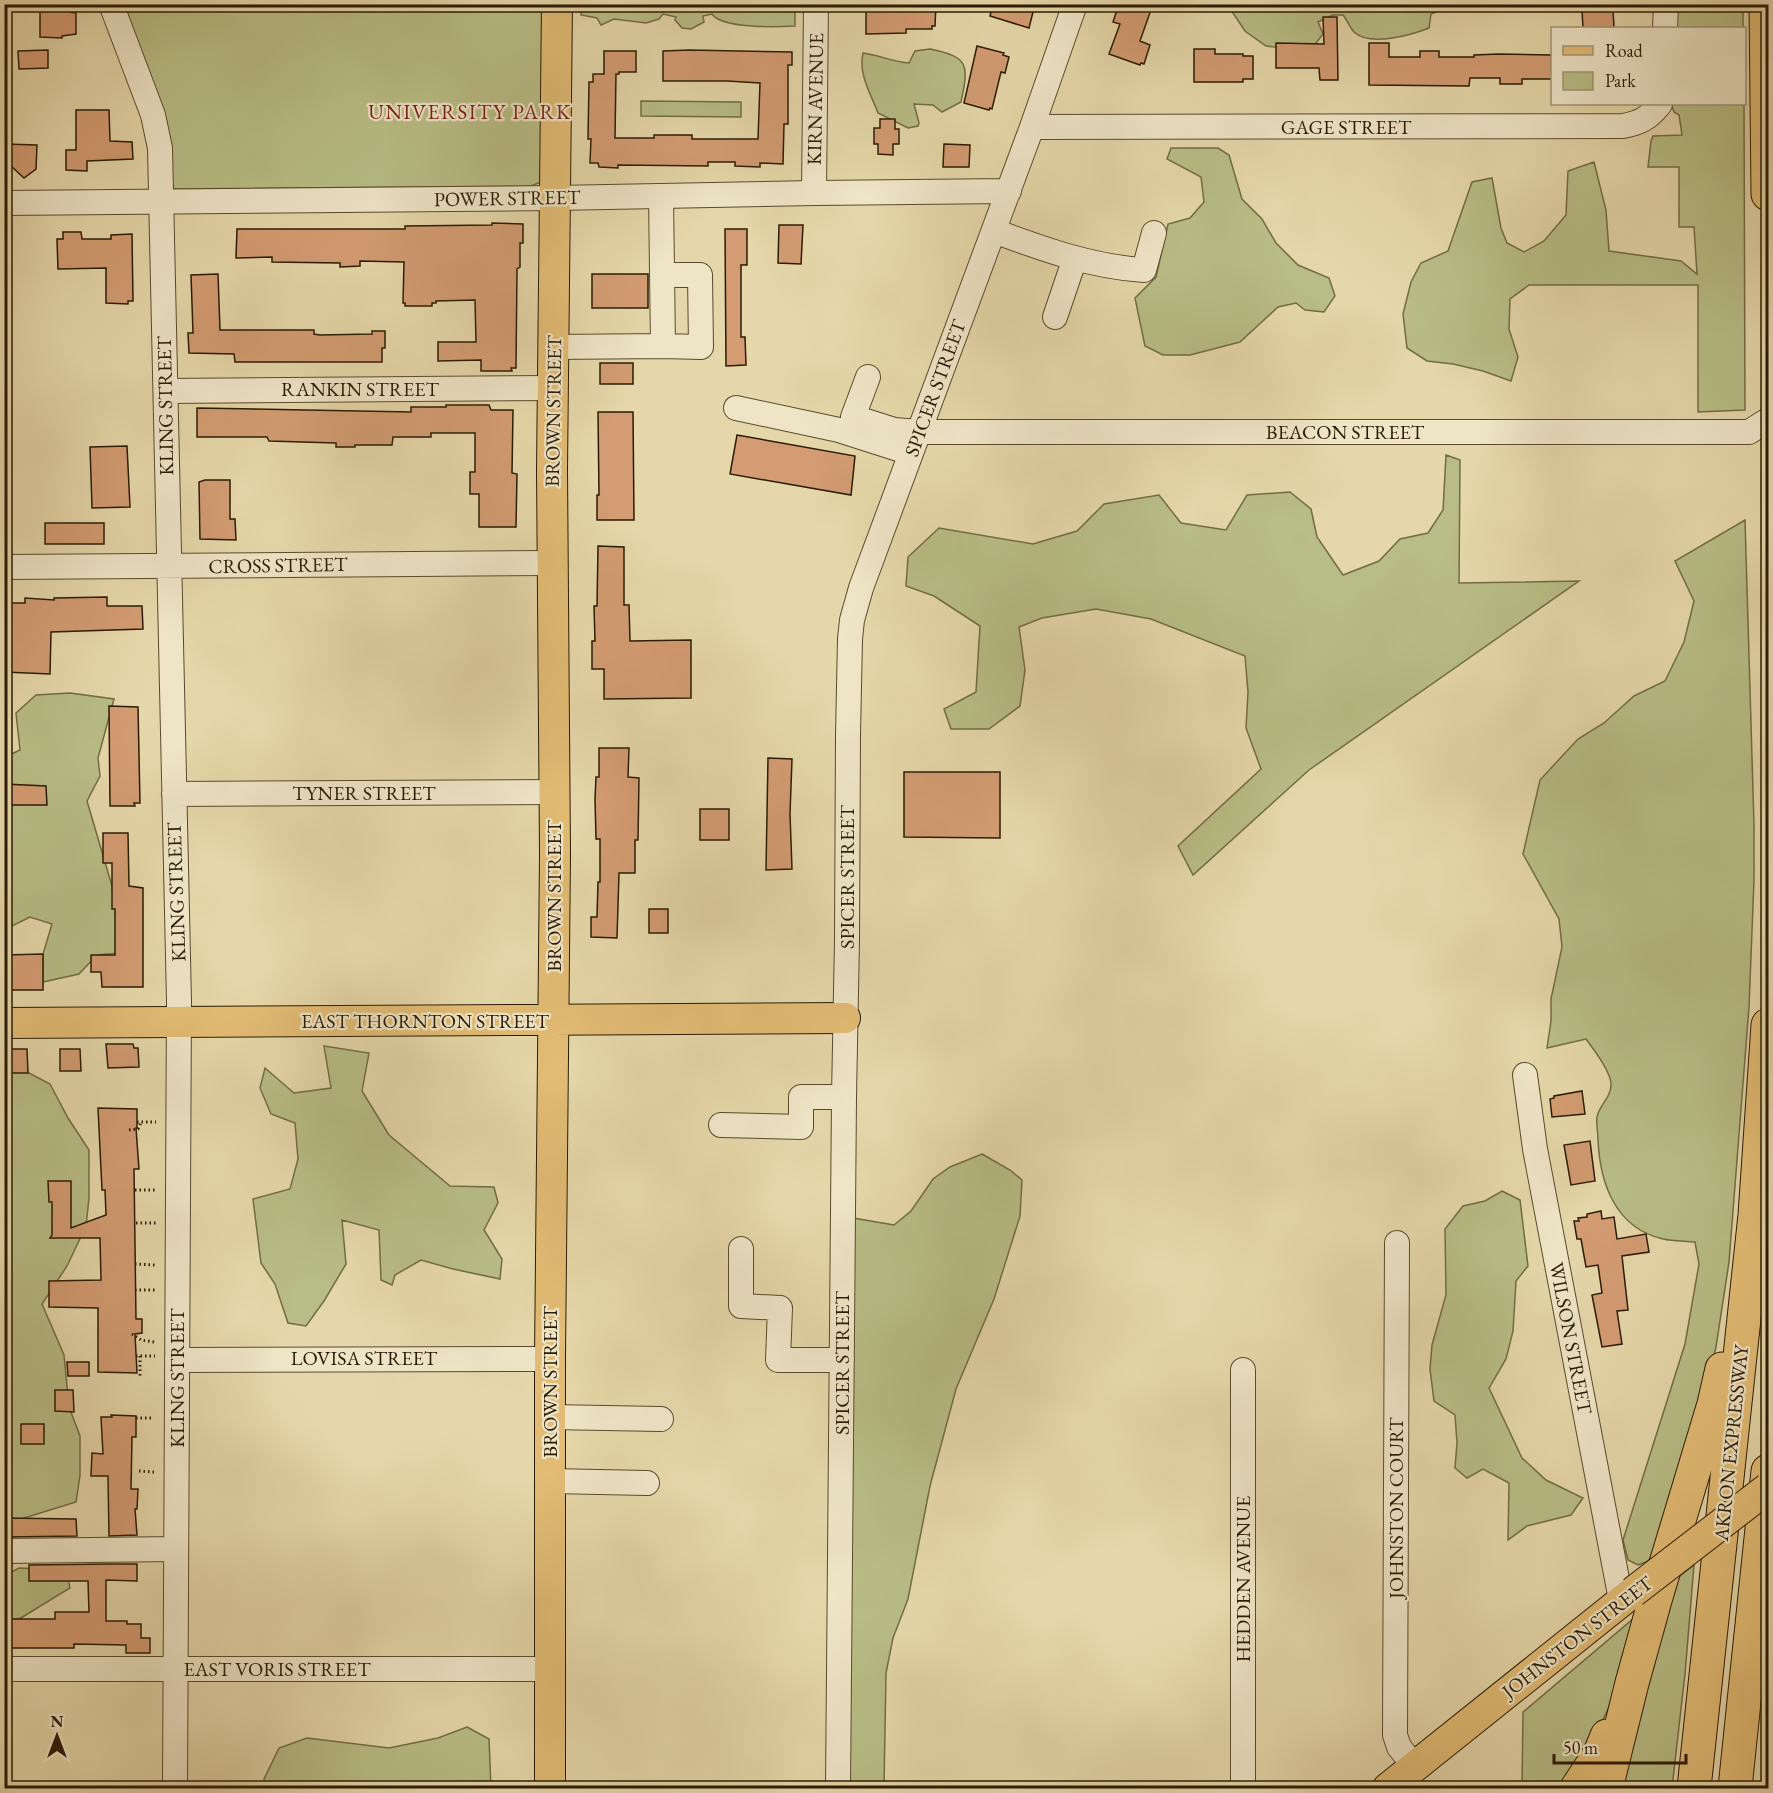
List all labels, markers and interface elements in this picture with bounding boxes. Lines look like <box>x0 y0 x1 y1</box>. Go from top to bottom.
legend <box>1551 27 1746 105</box>
street label: KIRN AVENUE <box>801 33 829 165</box>
text: Road <box>1605 39 1644 62</box>
text: Park <box>1605 69 1636 92</box>
district label: UNIVERSITY PARK <box>368 98 572 125</box>
street label: GAGE STREET <box>1281 114 1412 140</box>
street label: POWER STREET <box>434 184 581 212</box>
street label: SPICER STREET <box>898 315 972 460</box>
street label: BROWN STREET <box>539 334 567 487</box>
street label: KLING STREET <box>151 335 179 476</box>
street label: RANKIN STREET <box>281 376 440 402</box>
street label: BEACON STREET <box>1266 419 1425 445</box>
street label: CROSS STREET <box>208 551 348 579</box>
street label: TYNER STREET <box>292 780 436 806</box>
street label: SPICER STREET <box>834 805 860 949</box>
street label: BROWN STREET <box>541 820 567 972</box>
street label: KLING STREET <box>161 821 191 962</box>
street label: EAST THORNTON STREET <box>301 1008 549 1034</box>
street label: WILSON STREET <box>1544 1260 1599 1417</box>
street label: SPICER STREET <box>829 1291 855 1435</box>
street label: BROWN STREET <box>537 1306 563 1458</box>
street label: KLING STREET <box>164 1308 190 1448</box>
street label: AKRON EXPRESSWAY <box>1708 1342 1754 1543</box>
street label: LOVISA STREET <box>291 1345 438 1371</box>
street label: JOHNSTON COURT <box>1383 1417 1409 1601</box>
street label: HEDDEN AVENUE <box>1230 1496 1256 1662</box>
street label: JOHNSTON STREET <box>1495 1570 1658 1705</box>
street label: EAST VORIS STREET <box>183 1656 371 1682</box>
north arrow <box>27 1706 87 1766</box>
text: N <box>51 1711 64 1732</box>
scale bar <box>1554 1727 1686 1765</box>
text: 50 m <box>1563 1736 1598 1759</box>

